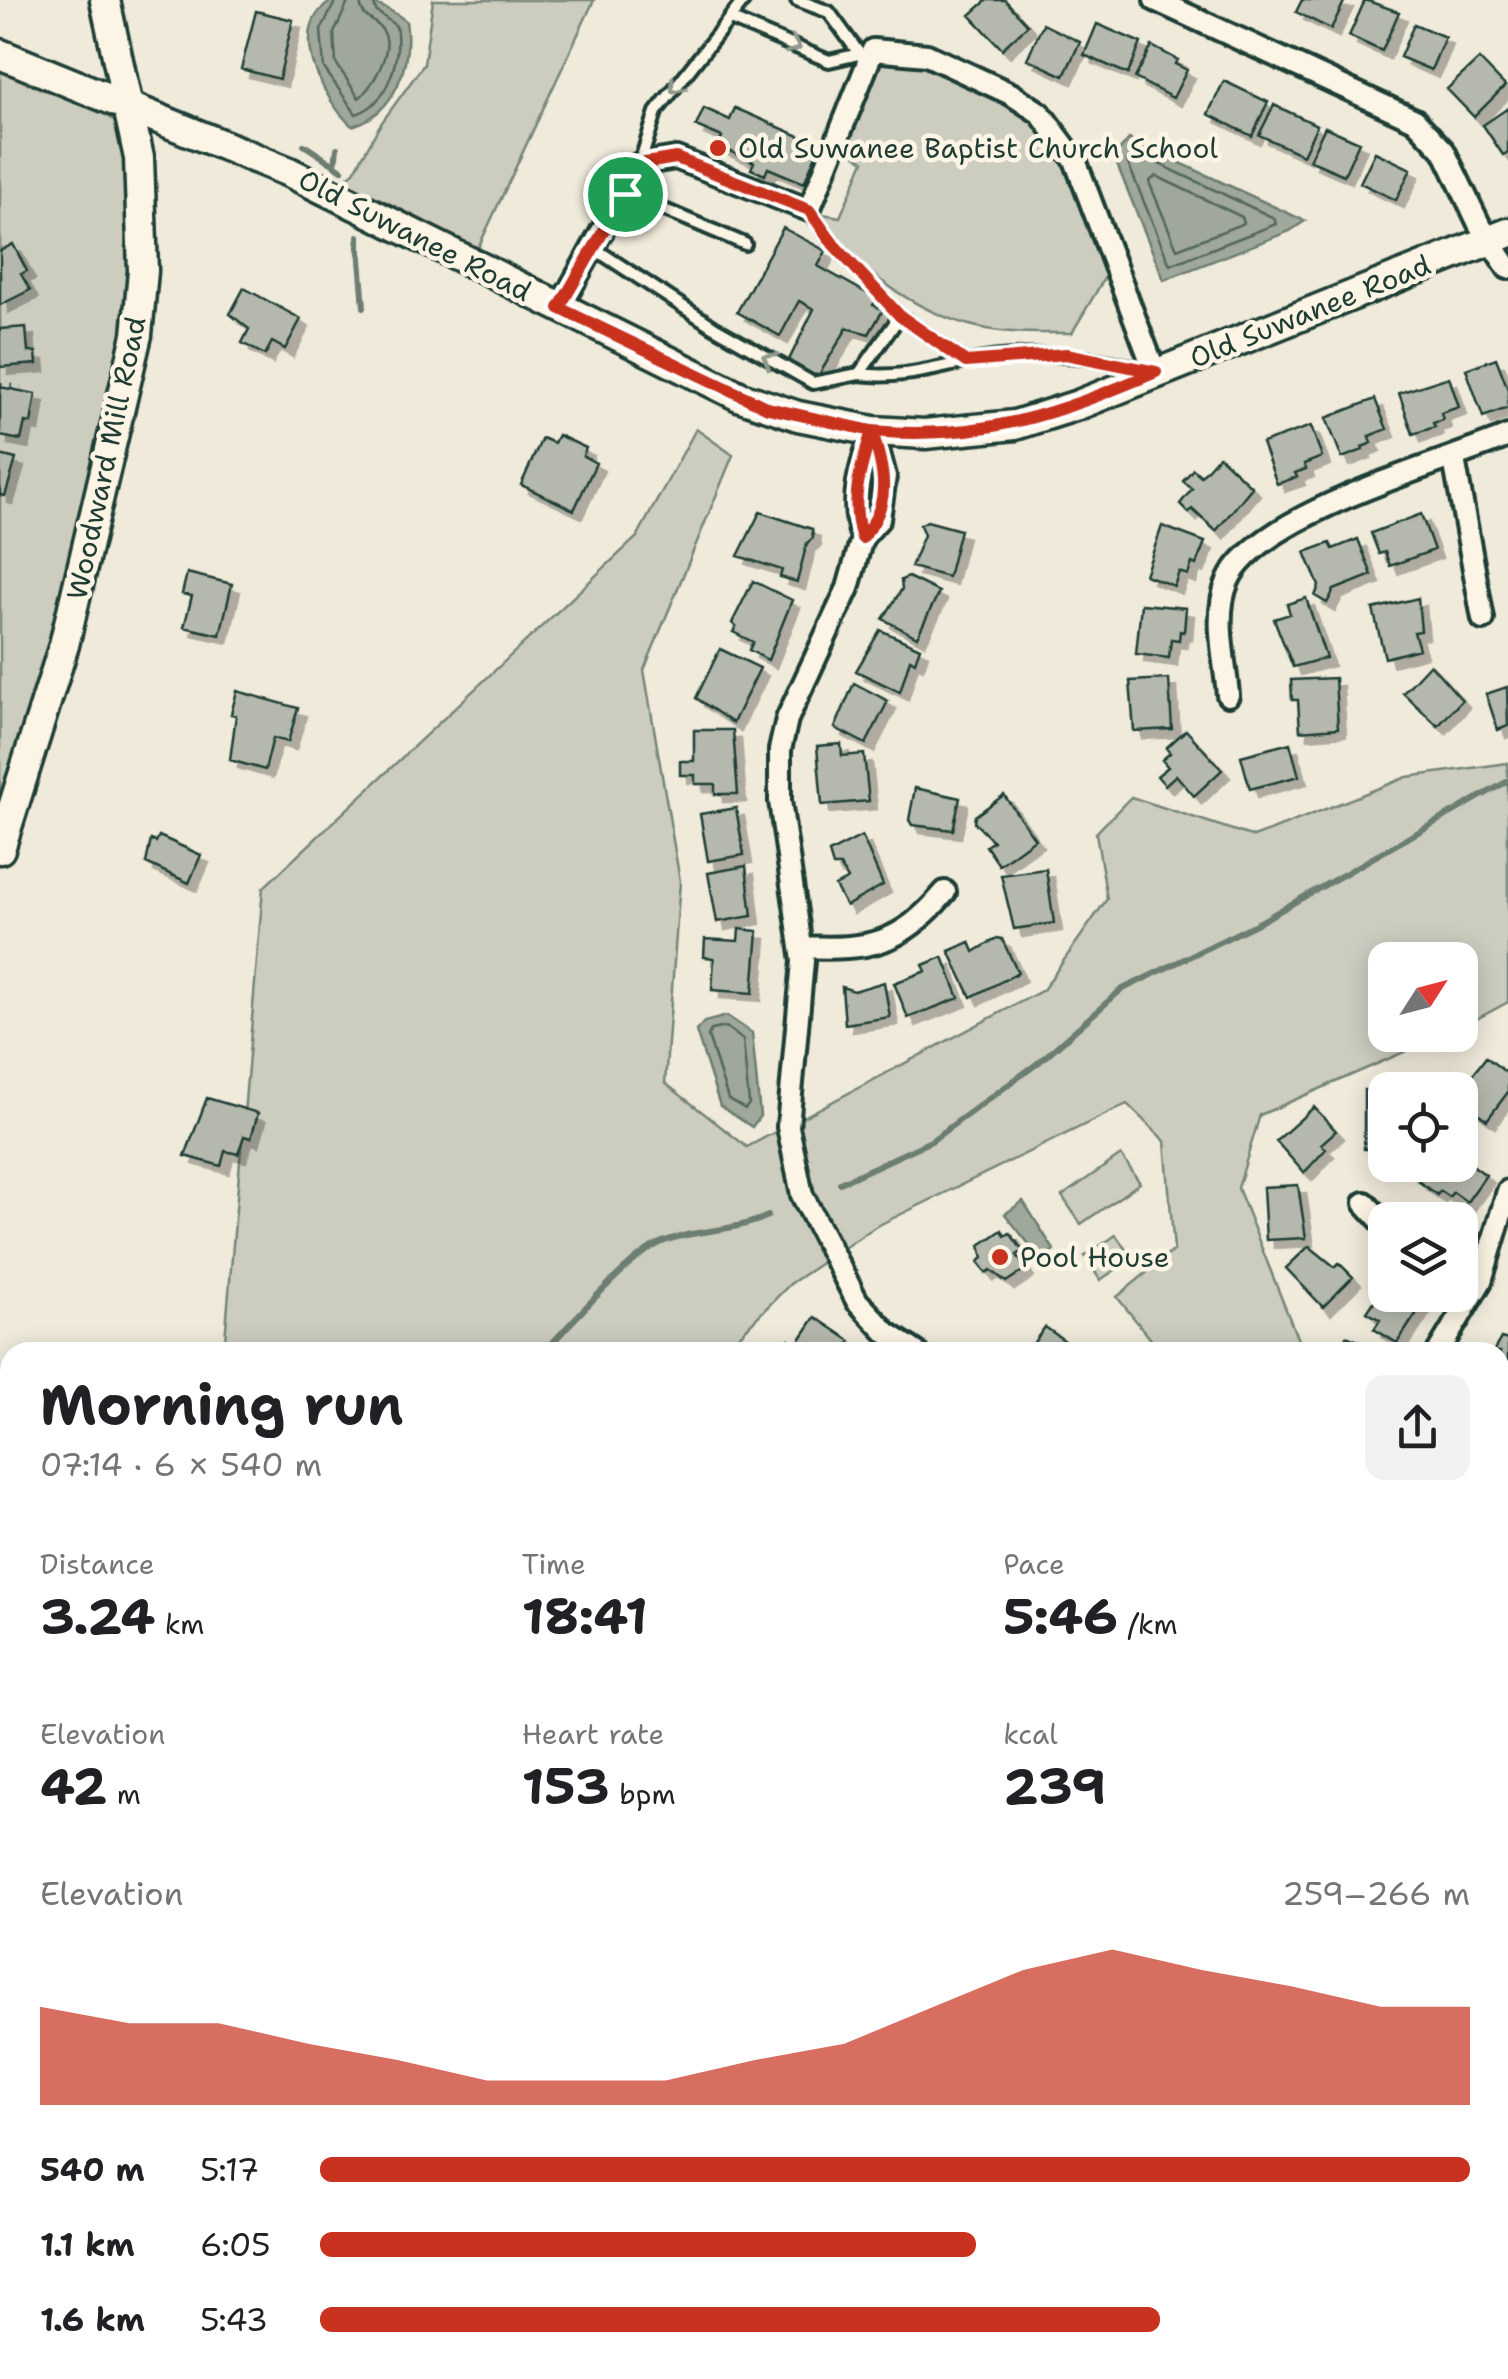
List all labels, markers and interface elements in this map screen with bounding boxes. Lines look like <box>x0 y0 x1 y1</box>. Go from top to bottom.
one-way arrow <box>784 34 802 54</box>
one-way arrow <box>670 75 688 93</box>
place label: Old Suwanee Baptist Church School <box>738 129 1218 167</box>
marker: Old Suwanee Baptist Church School <box>707 137 729 159</box>
pin <box>583 152 668 237</box>
street label: Old Suwanee Road <box>292 160 538 310</box>
icon: arrive <box>598 167 653 222</box>
street label: Old Suwanee Road <box>1184 245 1436 377</box>
street label: Woodward Mill Road <box>57 313 155 603</box>
one-way arrow <box>762 352 780 371</box>
north arrow <box>1368 942 1478 1052</box>
map controls <box>1368 942 1478 1312</box>
button: locate <box>1368 1072 1478 1182</box>
button: layers <box>1368 1202 1478 1312</box>
place label: Pool House <box>1020 1238 1170 1276</box>
marker: Pool House <box>989 1246 1011 1268</box>
text: Morning run <box>40 1368 404 1442</box>
button: share <box>1365 1375 1470 1480</box>
text: 07:14 · 6 × 540 m <box>40 1443 322 1486</box>
text: Distance <box>40 1545 155 1583</box>
text: Time <box>522 1545 586 1583</box>
text: Pace <box>1003 1545 1065 1583</box>
text: 3.24 <box>40 1583 155 1650</box>
text: 18:41 <box>522 1583 648 1650</box>
text: 5:46 <box>1003 1583 1118 1650</box>
text: km <box>155 1605 204 1643</box>
text: /km <box>1118 1605 1178 1643</box>
text: Elevation <box>40 1715 165 1753</box>
text: Heart rate <box>522 1715 664 1753</box>
text: kcal <box>1003 1715 1058 1753</box>
text: 42 <box>40 1753 107 1820</box>
text: 153 <box>522 1753 610 1820</box>
text: 239 <box>1003 1753 1106 1820</box>
text: m <box>107 1775 141 1813</box>
text: bpm <box>610 1775 676 1813</box>
text: Elevation <box>40 1872 183 1915</box>
text: 259–266 m <box>1282 1872 1470 1915</box>
text: 540 m <box>40 2148 145 2191</box>
text: 5:17 <box>200 2148 259 2191</box>
text: 1.1 km <box>40 2223 135 2266</box>
text: 6:05 <box>200 2223 271 2266</box>
text: 1.6 km <box>40 2298 145 2341</box>
text: 5:43 <box>200 2298 268 2341</box>

